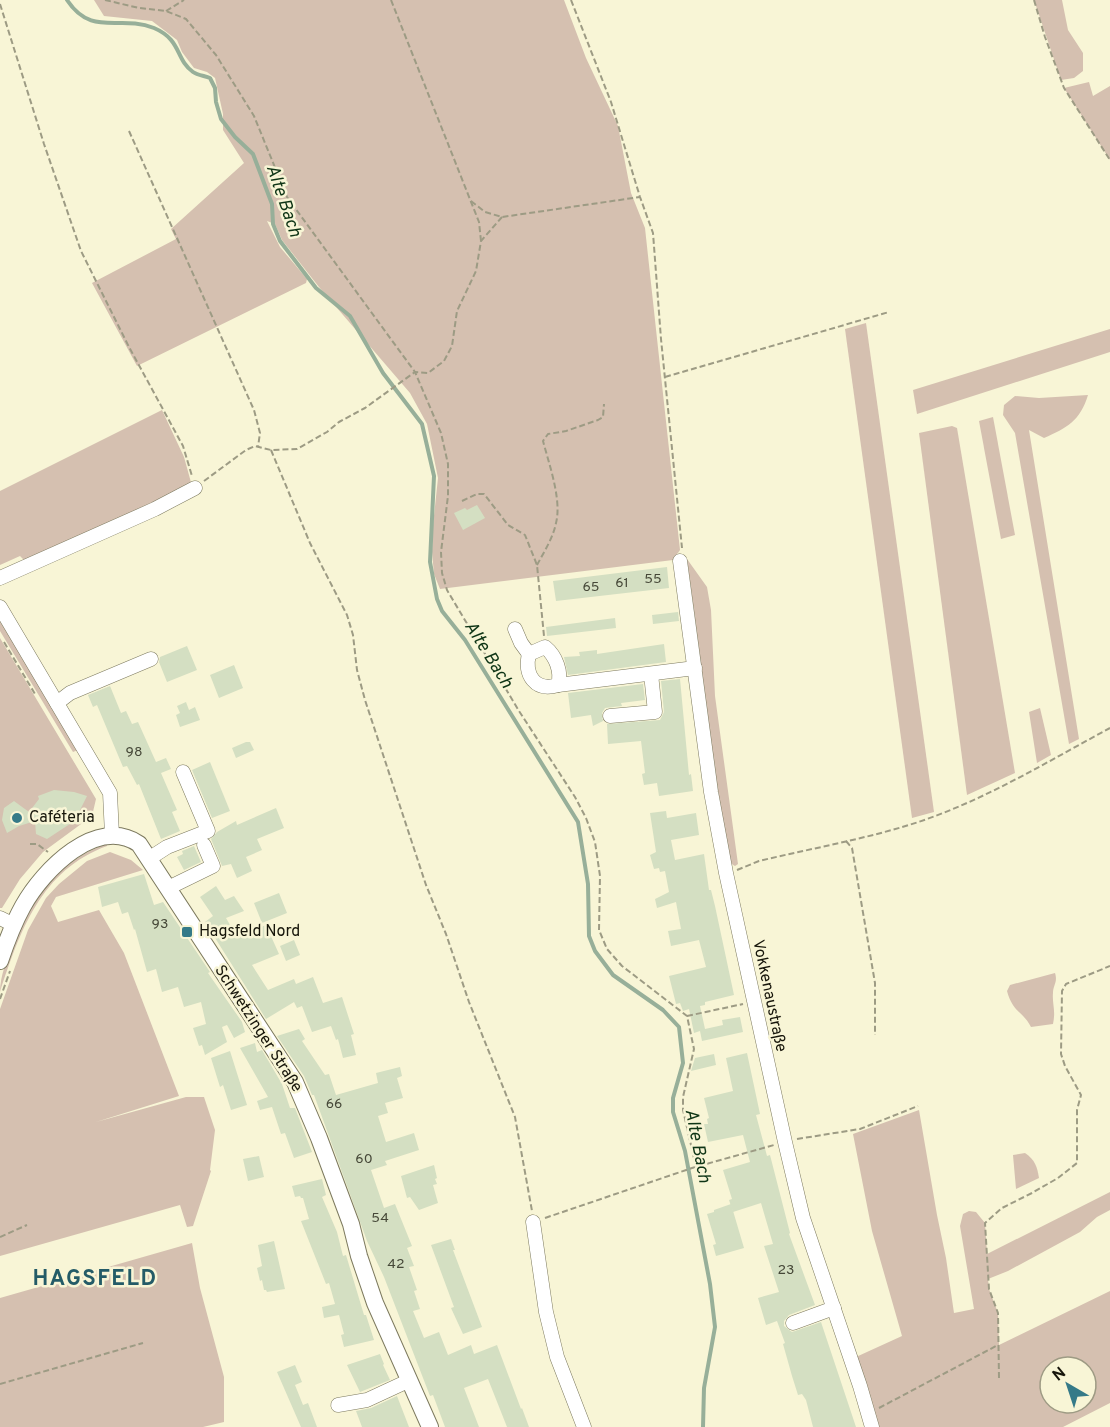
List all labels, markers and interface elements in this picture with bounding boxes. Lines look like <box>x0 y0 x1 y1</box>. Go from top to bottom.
water label: Alte Bach <box>260 162 306 240</box>
house number: 55 <box>644 571 662 588</box>
house number: 61 <box>615 575 629 592</box>
house number: 65 <box>582 579 600 596</box>
water label: Alte Bach <box>458 617 518 693</box>
house number: 98 <box>126 744 142 761</box>
place label: Caféteria <box>29 808 95 828</box>
marker: Caféteria <box>10 811 24 825</box>
house number: 93 <box>152 916 168 933</box>
place label: Hagsfeld Nord <box>199 922 300 942</box>
marker: Hagsfeld Nord <box>180 925 194 939</box>
street label: Vokkenaustraße <box>747 938 791 1054</box>
street label: Schwetzinger Straße <box>209 962 307 1096</box>
house number: 66 <box>326 1096 342 1113</box>
water label: Alte Bach <box>679 1107 715 1185</box>
house number: 60 <box>355 1151 373 1168</box>
house number: 54 <box>371 1210 389 1227</box>
house number: 42 <box>387 1256 405 1273</box>
house number: 23 <box>778 1262 795 1279</box>
district label: HAGSFELD <box>32 1266 158 1293</box>
north arrow <box>1038 1355 1098 1415</box>
text: N <box>1049 1364 1071 1386</box>

